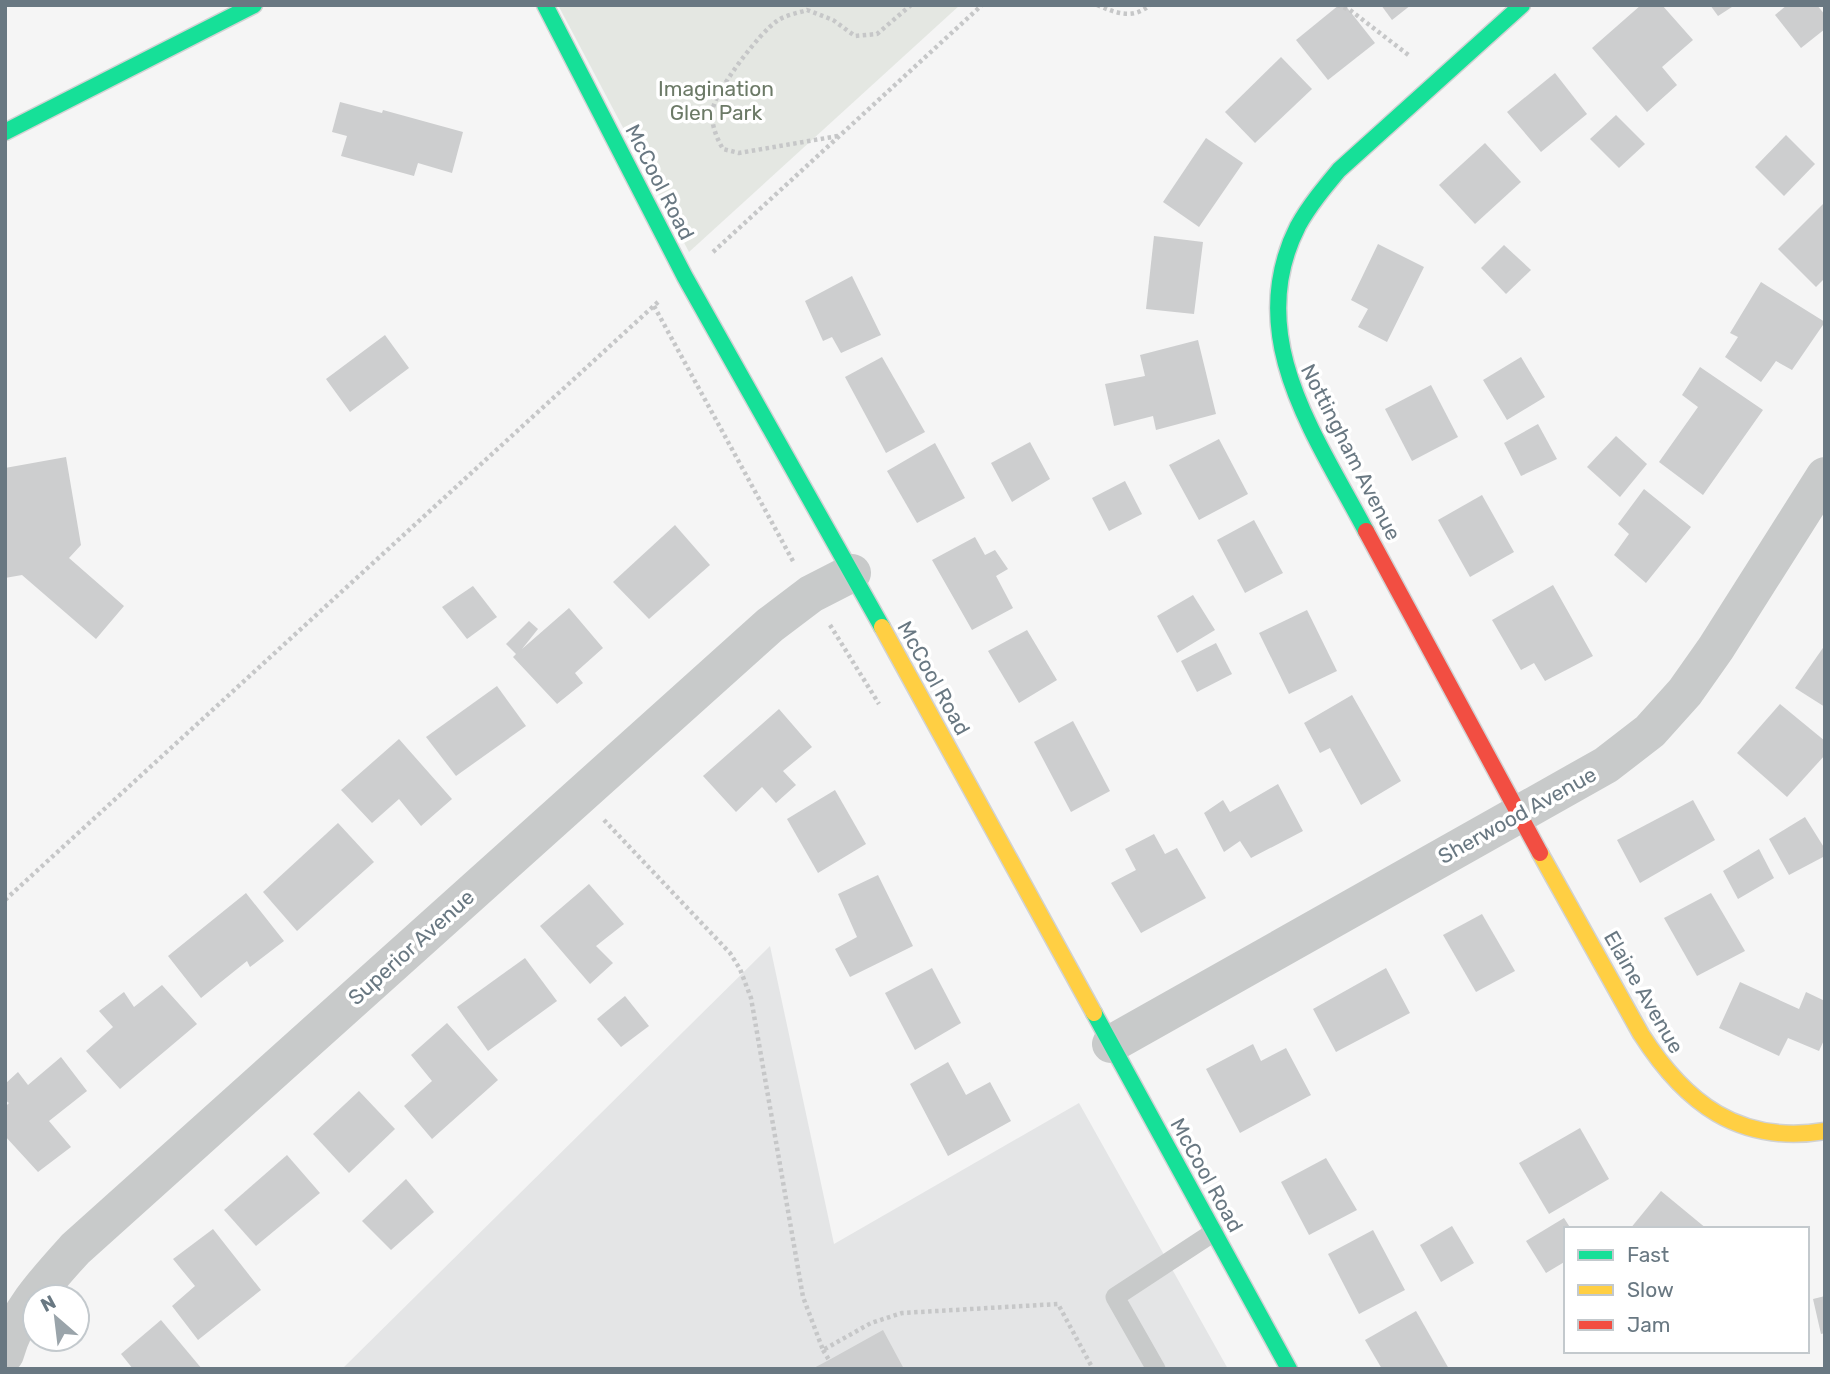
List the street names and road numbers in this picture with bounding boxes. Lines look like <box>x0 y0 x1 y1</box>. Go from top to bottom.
street label: McCool Road <box>620 120 700 244</box>
street label: Nottingham Avenue <box>1296 360 1406 544</box>
street label: McCool Road <box>892 617 976 739</box>
street label: Sherwood Avenue <box>1434 761 1600 869</box>
street label: Superior Avenue <box>343 884 479 1010</box>
street label: Elaine Avenue <box>1599 926 1689 1058</box>
street label: McCool Road <box>1165 1114 1249 1236</box>

